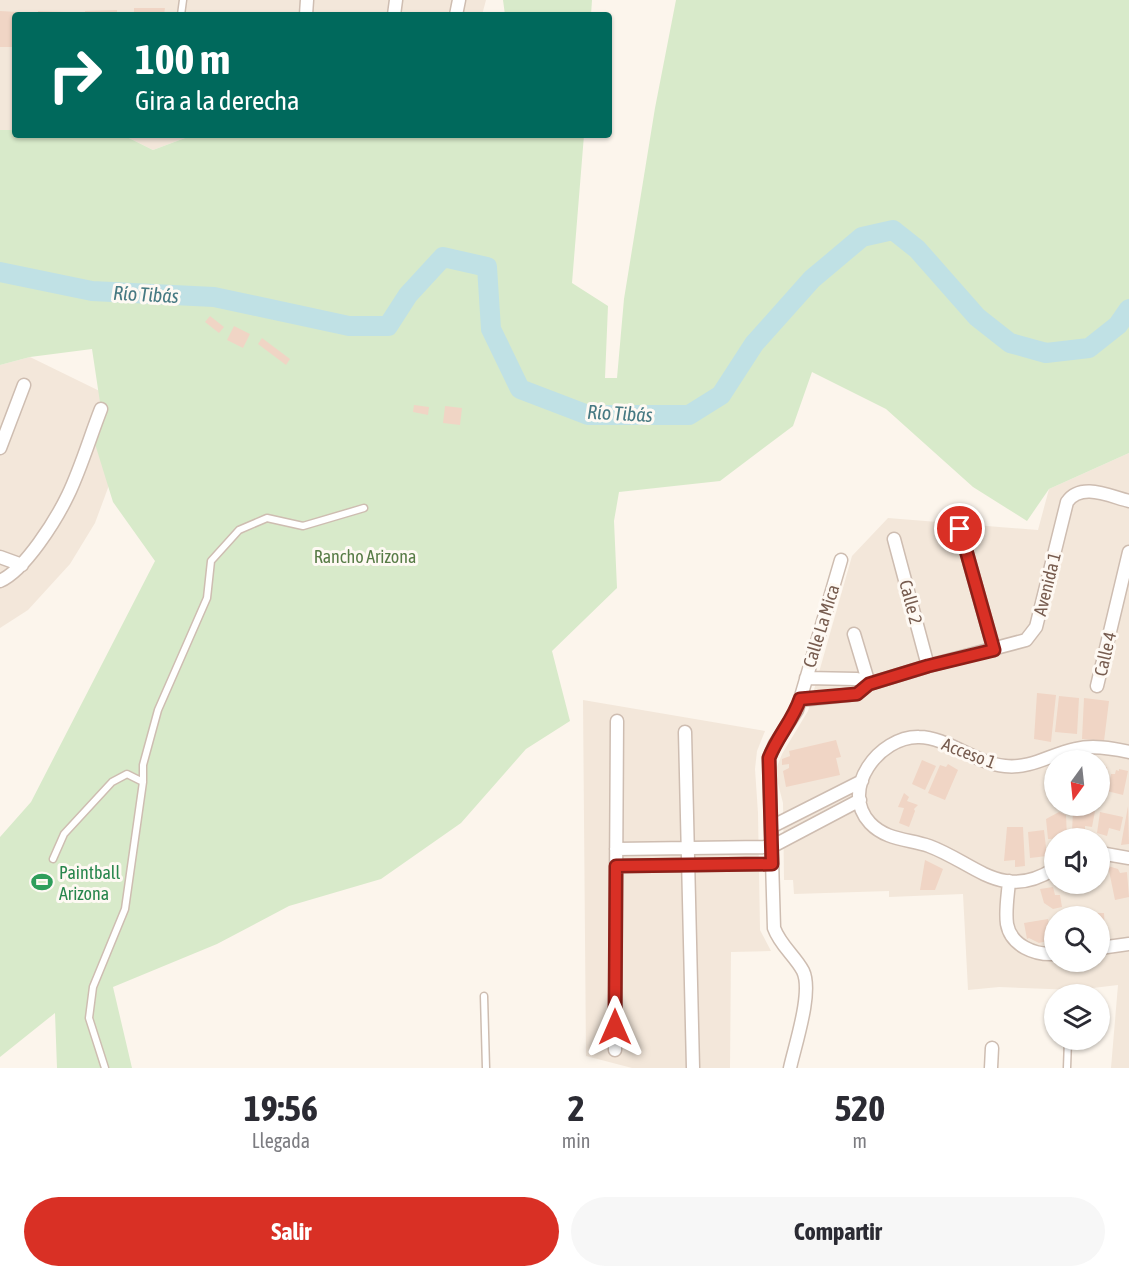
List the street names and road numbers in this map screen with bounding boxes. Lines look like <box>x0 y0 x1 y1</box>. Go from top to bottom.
street label: Avenida 1 <box>1029 550 1065 618</box>
street label: Calle 2 <box>895 578 927 626</box>
street label: Calle La Mica <box>798 582 844 670</box>
street label: Calle 4 <box>1090 630 1120 678</box>
street label: Acceso 1 <box>939 733 999 773</box>

